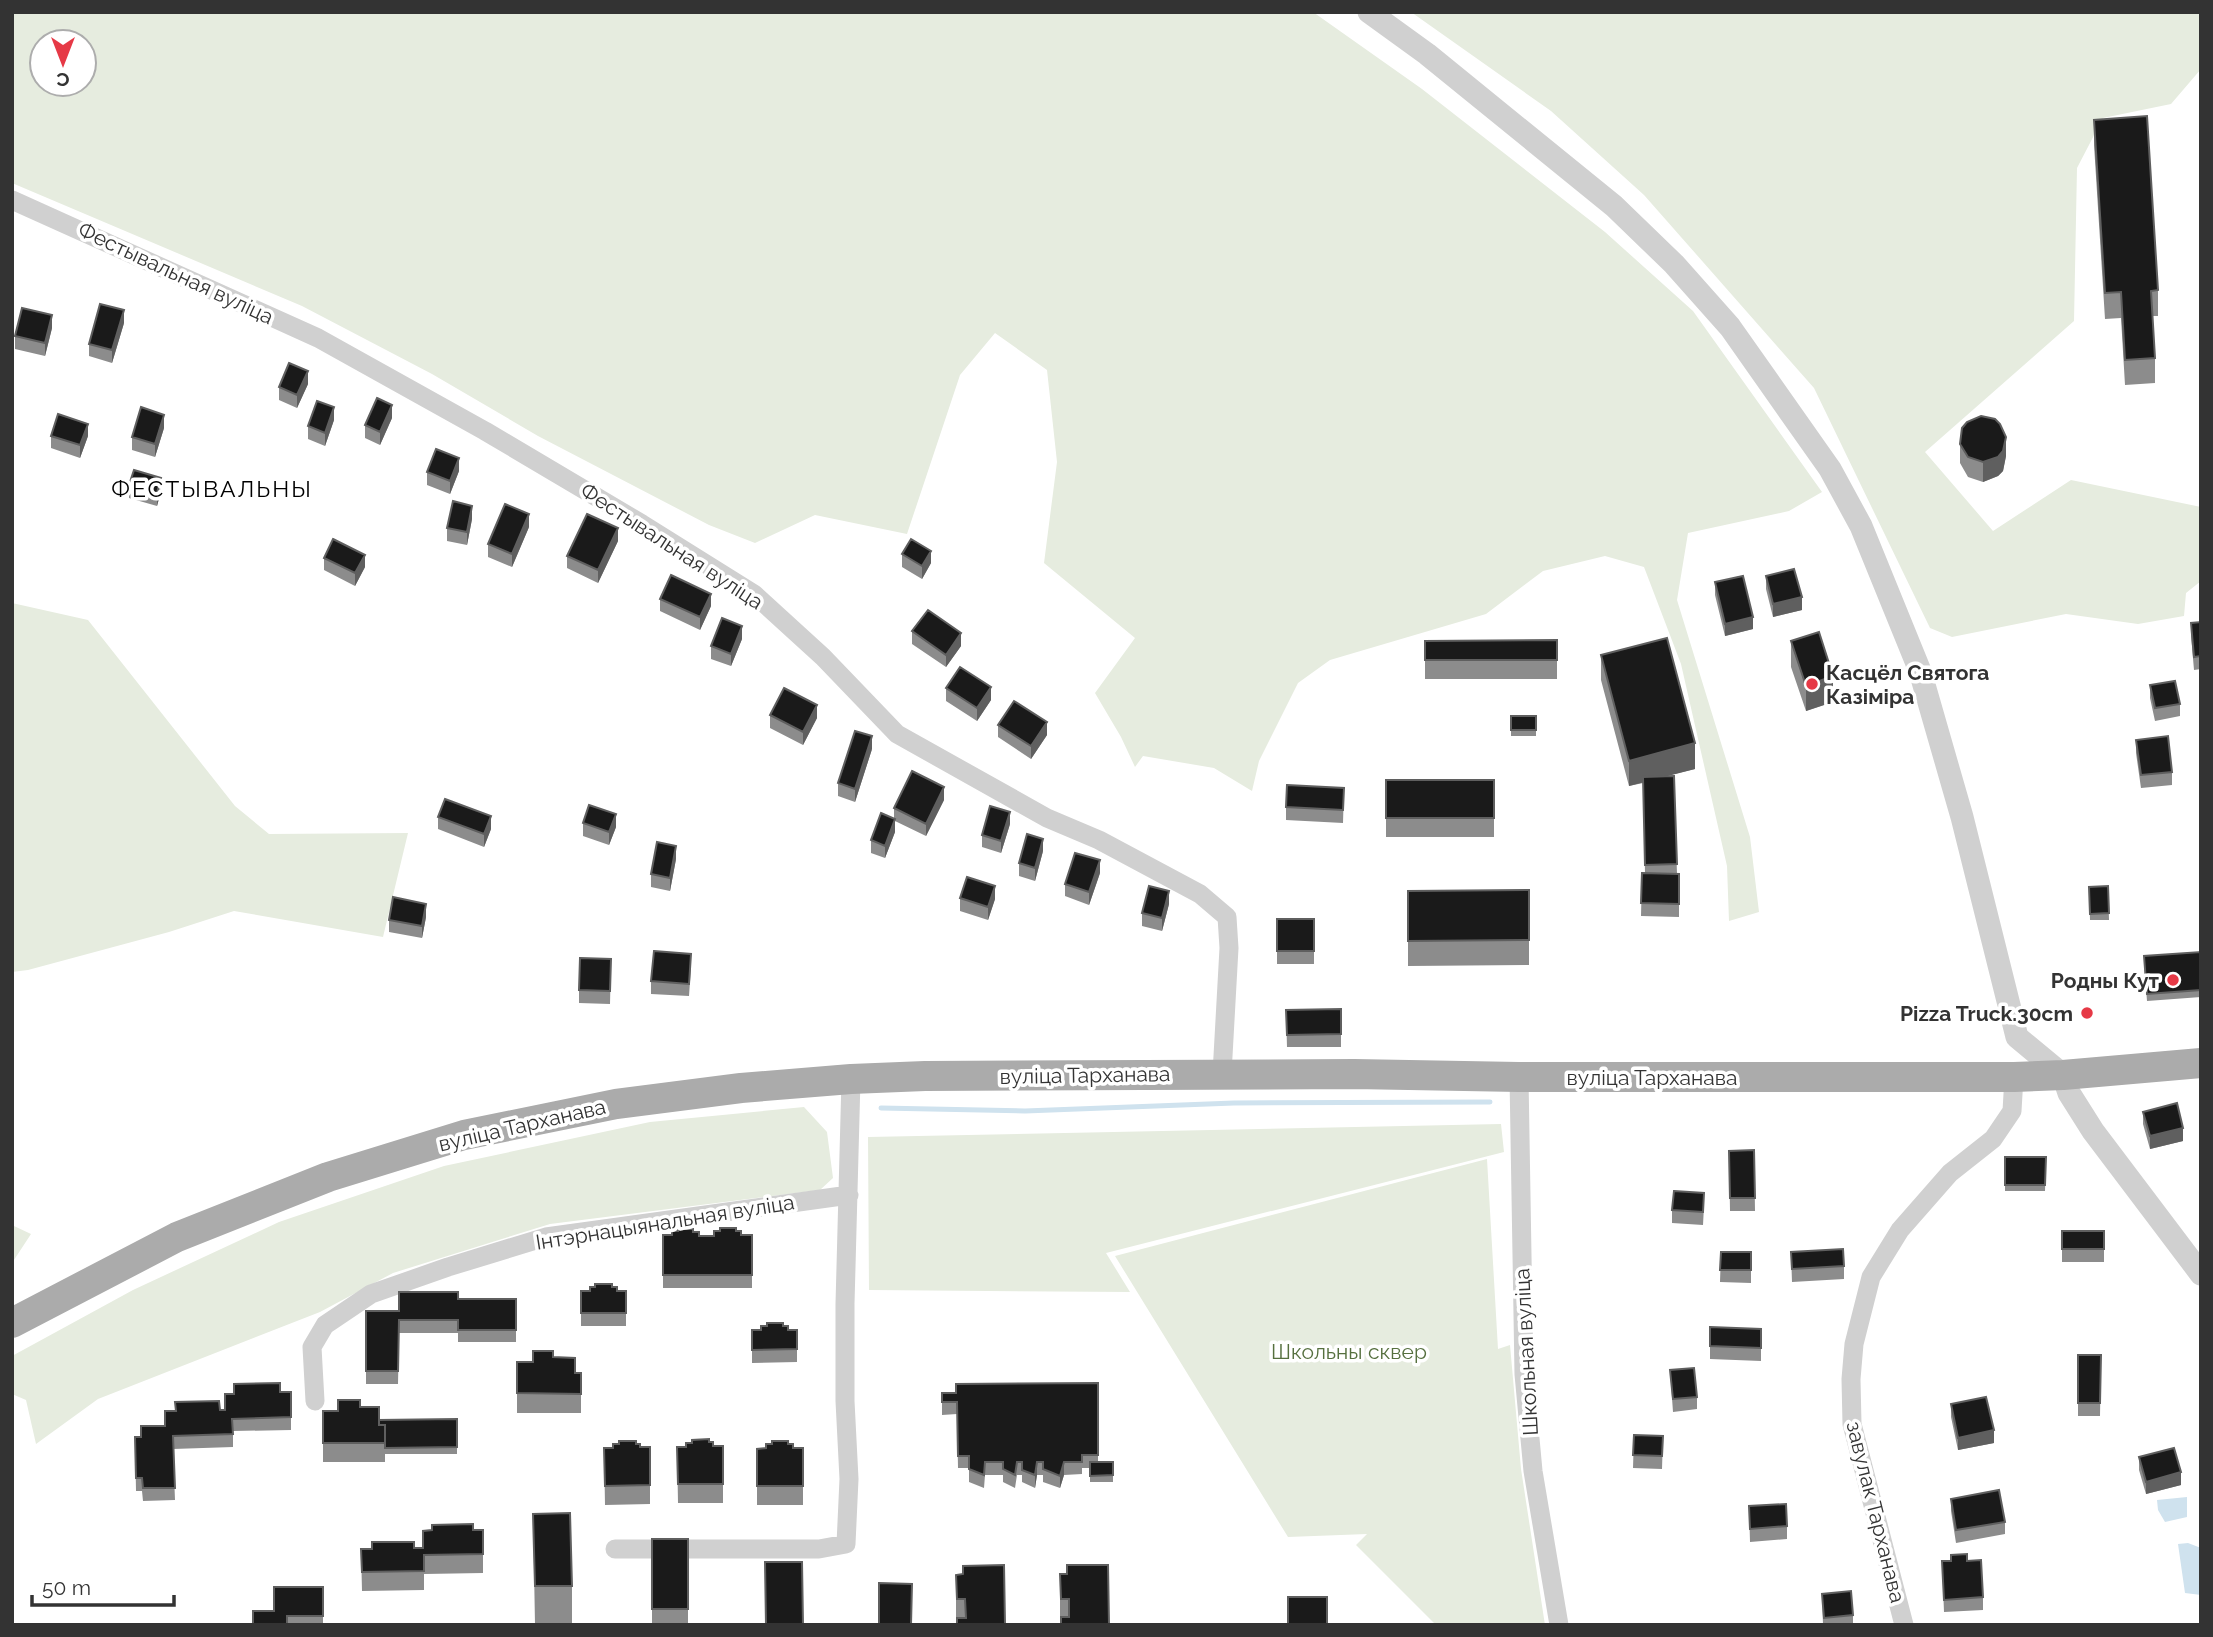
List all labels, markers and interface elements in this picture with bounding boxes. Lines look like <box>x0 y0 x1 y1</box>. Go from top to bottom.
north arrow <box>28 28 98 98</box>
text: С <box>56 69 70 91</box>
street label: Фестывальная вуліца <box>74 217 278 329</box>
district label: ФЕСТЫВАЛЬНЫ <box>111 475 313 502</box>
street label: Фестывальная вуліца <box>576 478 768 614</box>
place label: Касцёл Святога Казіміра <box>1826 660 1989 709</box>
marker: Касцёл Святога Казіміра <box>1804 676 1820 692</box>
place label: Родны Кут <box>2051 968 2160 993</box>
marker: Родны Кут <box>2165 972 2181 988</box>
place label: Pizza Truck.30cm <box>1900 1001 2073 1026</box>
marker: Pizza Truck.30cm <box>2079 1005 2095 1021</box>
street label: вуліца Тарханава <box>999 1061 1171 1089</box>
street label: вуліца Тарханава <box>1567 1065 1737 1090</box>
street label: вуліца Тарханава <box>436 1094 608 1156</box>
street label: Інтэрнацыянальная вуліца <box>534 1189 796 1255</box>
street label: Школьная вуліца <box>1509 1268 1543 1436</box>
park label: Школьны сквер <box>1271 1339 1427 1364</box>
street label: завулак Тарханава <box>1841 1419 1911 1605</box>
scale bar <box>32 1564 173 1608</box>
text: 50 m <box>42 1575 91 1600</box>

